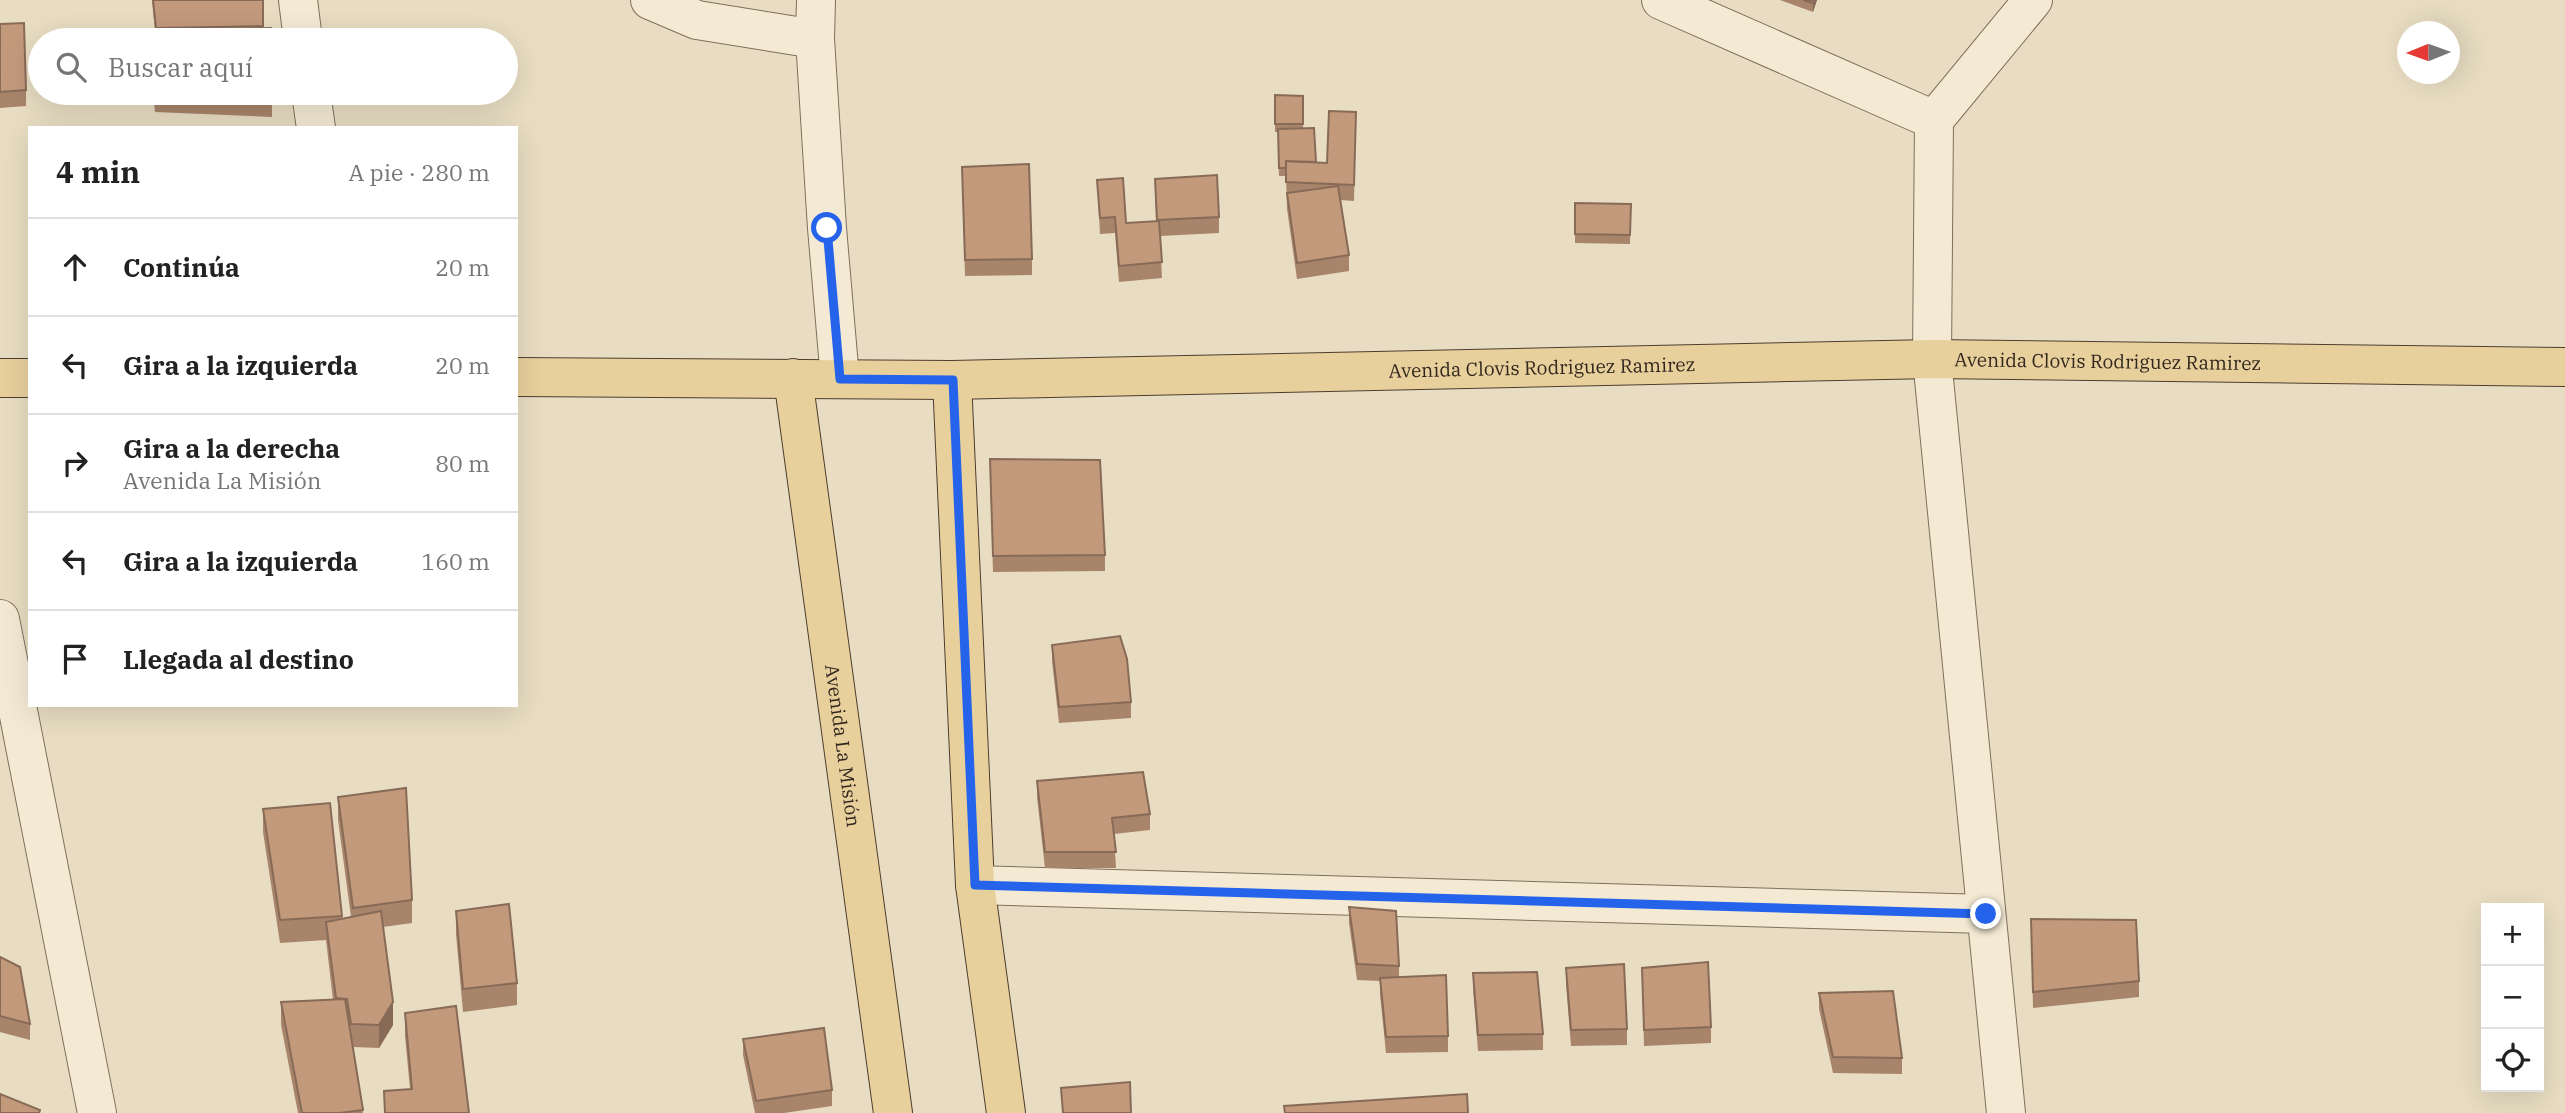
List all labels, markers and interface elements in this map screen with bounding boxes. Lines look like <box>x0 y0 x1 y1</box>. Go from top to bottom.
north arrow <box>2397 21 2460 84</box>
search box <box>28 28 518 105</box>
icon: search <box>52 48 90 86</box>
text: Buscar aquí <box>108 50 253 84</box>
text: 4 min <box>56 152 140 191</box>
text: A pie · 280 m <box>348 157 490 187</box>
route start <box>811 212 842 243</box>
icon: ahead <box>56 248 94 286</box>
text: Continúa <box>123 250 240 284</box>
text: 20 m <box>435 252 490 282</box>
icon: left <box>56 346 94 384</box>
street label: Avenida Clovis Rodriguez Ramirez <box>1954 347 2261 375</box>
text: Gira a la izquierda <box>123 348 358 382</box>
text: 20 m <box>435 350 490 380</box>
street label: Avenida Clovis Rodriguez Ramirez <box>1388 352 1695 383</box>
text: Gira a la derecha <box>123 431 340 465</box>
icon: right <box>56 444 94 482</box>
text: 80 m <box>435 448 490 478</box>
text: Avenida La Misión <box>123 465 321 495</box>
icon: left <box>56 542 94 580</box>
text: Gira a la izquierda <box>123 544 358 578</box>
text: 160 m <box>421 546 490 576</box>
icon: arrive <box>56 640 94 678</box>
text: Llegada al destino <box>123 642 354 676</box>
street label: Avenida La Misión <box>820 663 866 829</box>
route end <box>1970 898 2001 929</box>
map controls <box>2481 903 2544 1092</box>
button: + <box>2481 903 2544 966</box>
button: − <box>2481 966 2544 1029</box>
button: locate <box>2481 1029 2544 1092</box>

